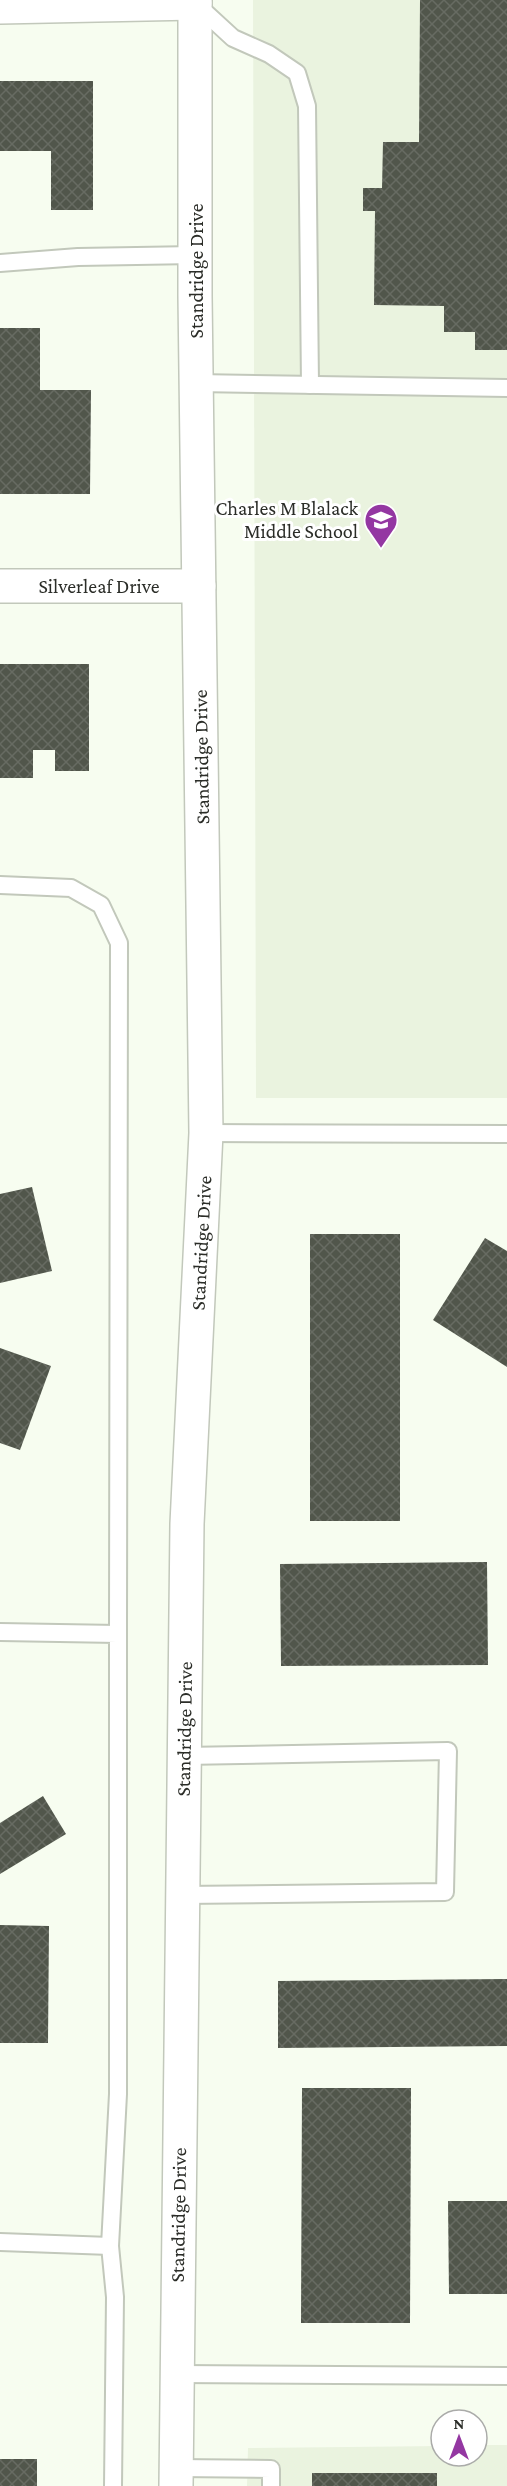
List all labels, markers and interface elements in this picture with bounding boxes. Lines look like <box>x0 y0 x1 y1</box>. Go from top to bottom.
street label: Standridge Drive <box>185 203 208 338</box>
place label: Charles M Blalack Middle School <box>216 497 358 542</box>
school or university icon: Charles M Blalack Middle School <box>363 502 399 549</box>
street label: Silverleaf Drive <box>38 575 160 597</box>
street label: Standridge Drive <box>189 689 214 825</box>
street label: Standridge Drive <box>186 1175 217 1311</box>
street label: Standridge Drive <box>172 1661 197 1797</box>
street label: Standridge Drive <box>166 2147 191 2283</box>
north arrow <box>429 2408 489 2468</box>
text: N <box>454 2415 465 2432</box>

